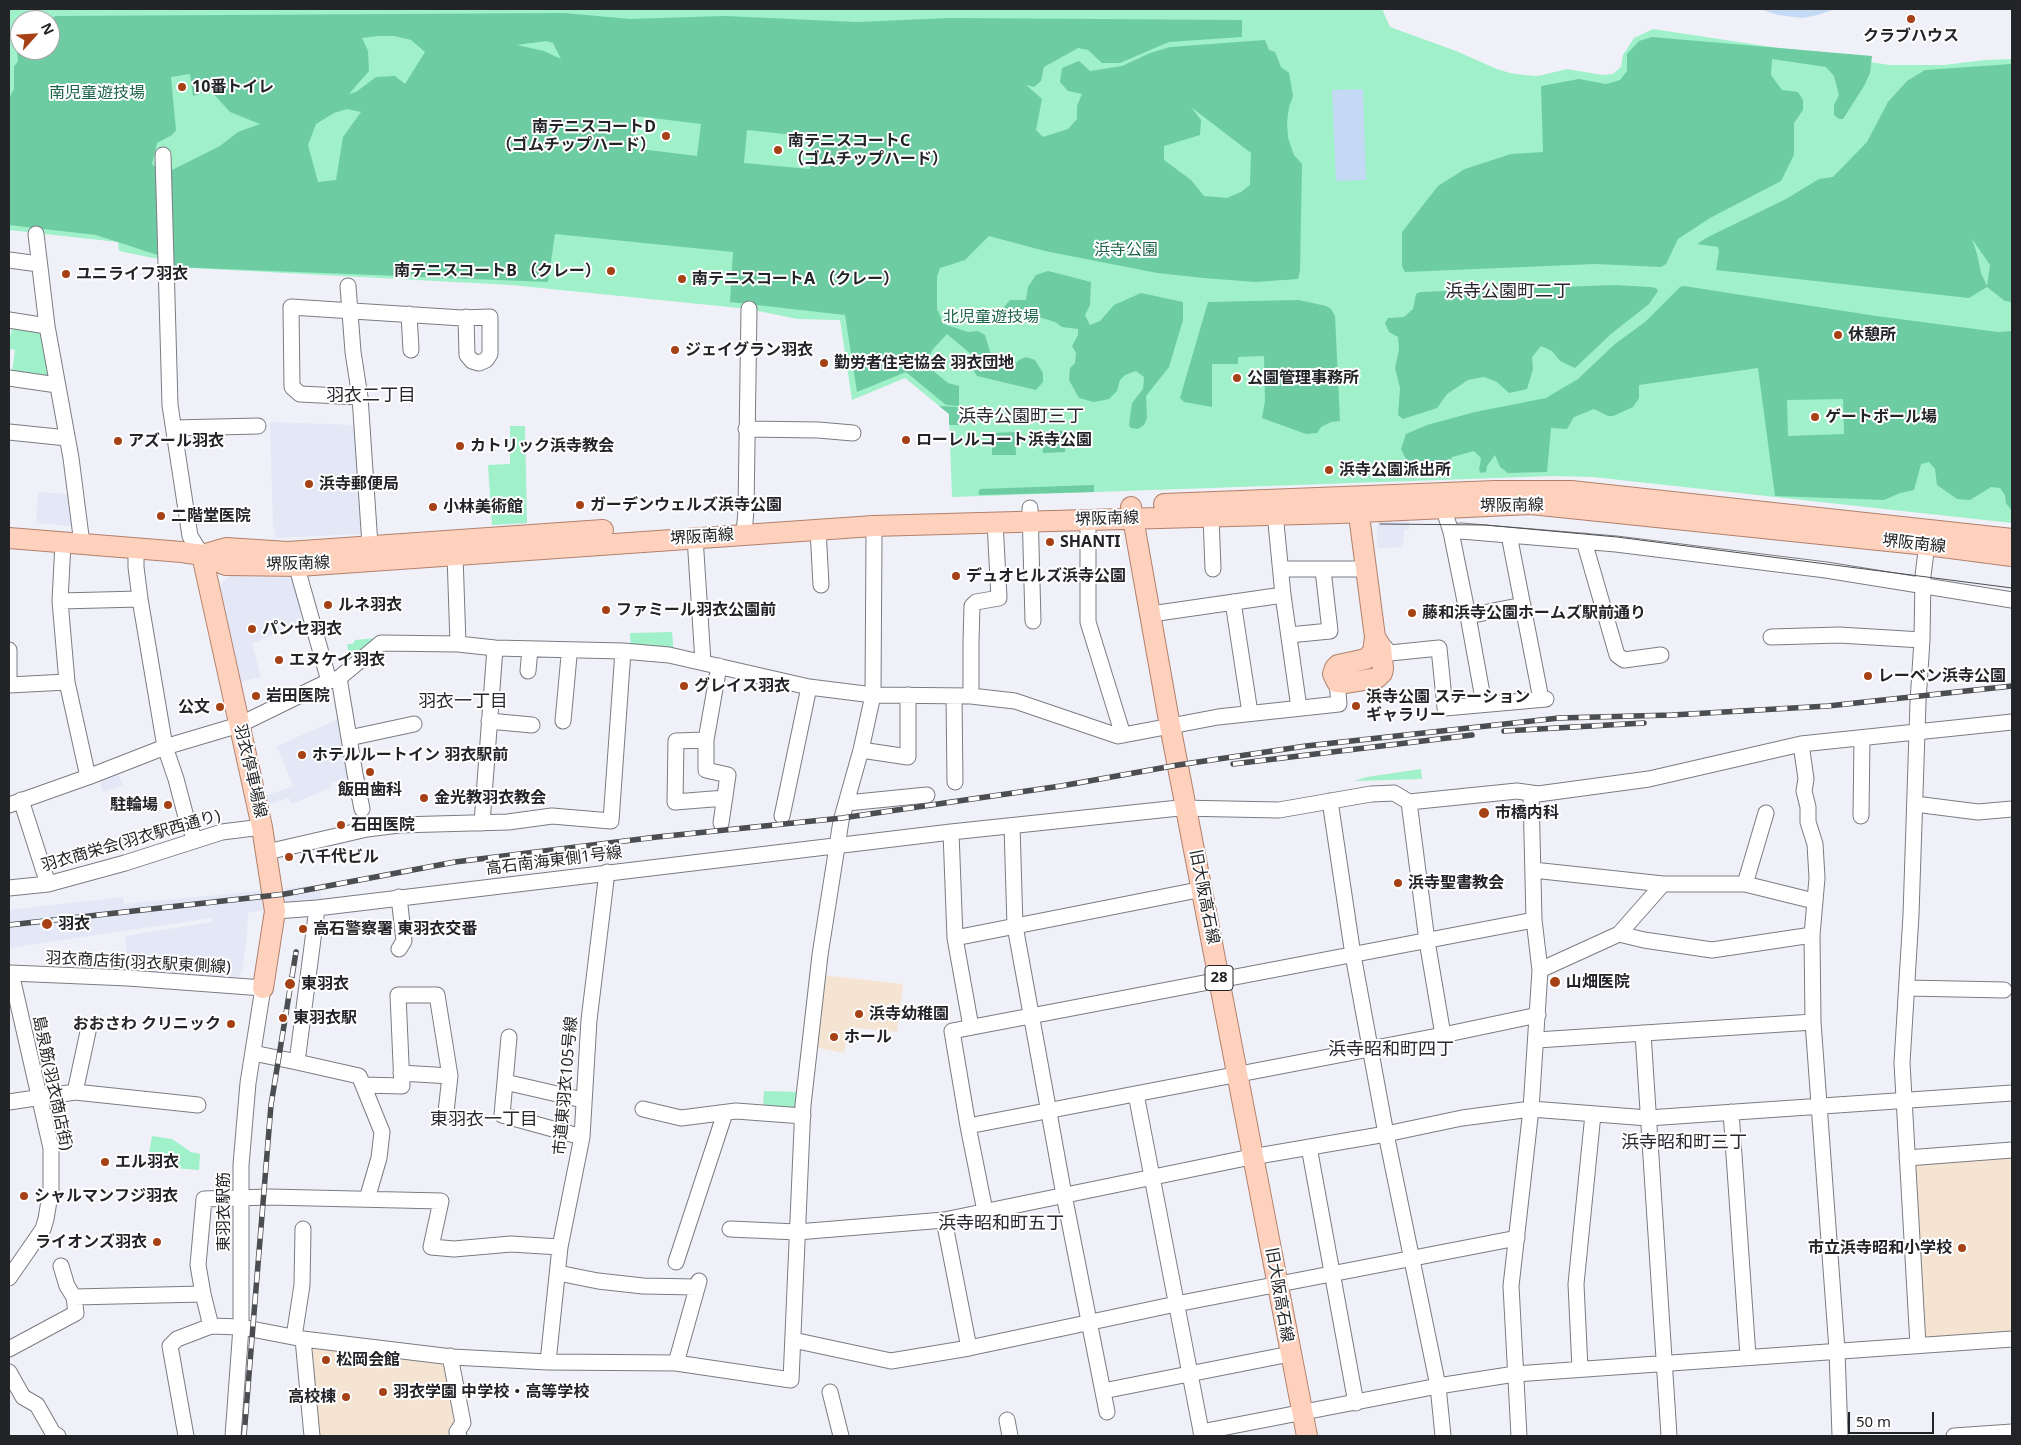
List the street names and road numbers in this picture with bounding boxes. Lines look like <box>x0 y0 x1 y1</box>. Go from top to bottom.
street label: 堺阪南線 <box>1480 496 1544 516</box>
street label: 堺阪南線 <box>1075 508 1139 530</box>
street label: 堺阪南線 <box>669 525 735 549</box>
street label: 堺阪南線 <box>1881 531 1947 557</box>
street label: 堺阪南線 <box>266 553 330 575</box>
street label: 羽衣停車場線 <box>230 722 270 820</box>
street label: 羽衣商栄会(羽衣駅西通り) <box>39 806 223 876</box>
street label: 高石南海東側1号線 <box>485 843 623 879</box>
street label: 旧大阪高石線 <box>1185 848 1223 946</box>
street label: 羽衣商店街(羽衣駅東側線) <box>45 949 231 977</box>
road number: 28 <box>1205 966 1233 990</box>
street label: 島泉筋(羽衣商店街) <box>28 1014 76 1152</box>
street label: 市道東羽衣105号線 <box>550 1016 582 1156</box>
street label: 東羽衣駅筋 <box>214 1172 234 1252</box>
street label: 旧大阪高石線 <box>1261 1246 1297 1344</box>

